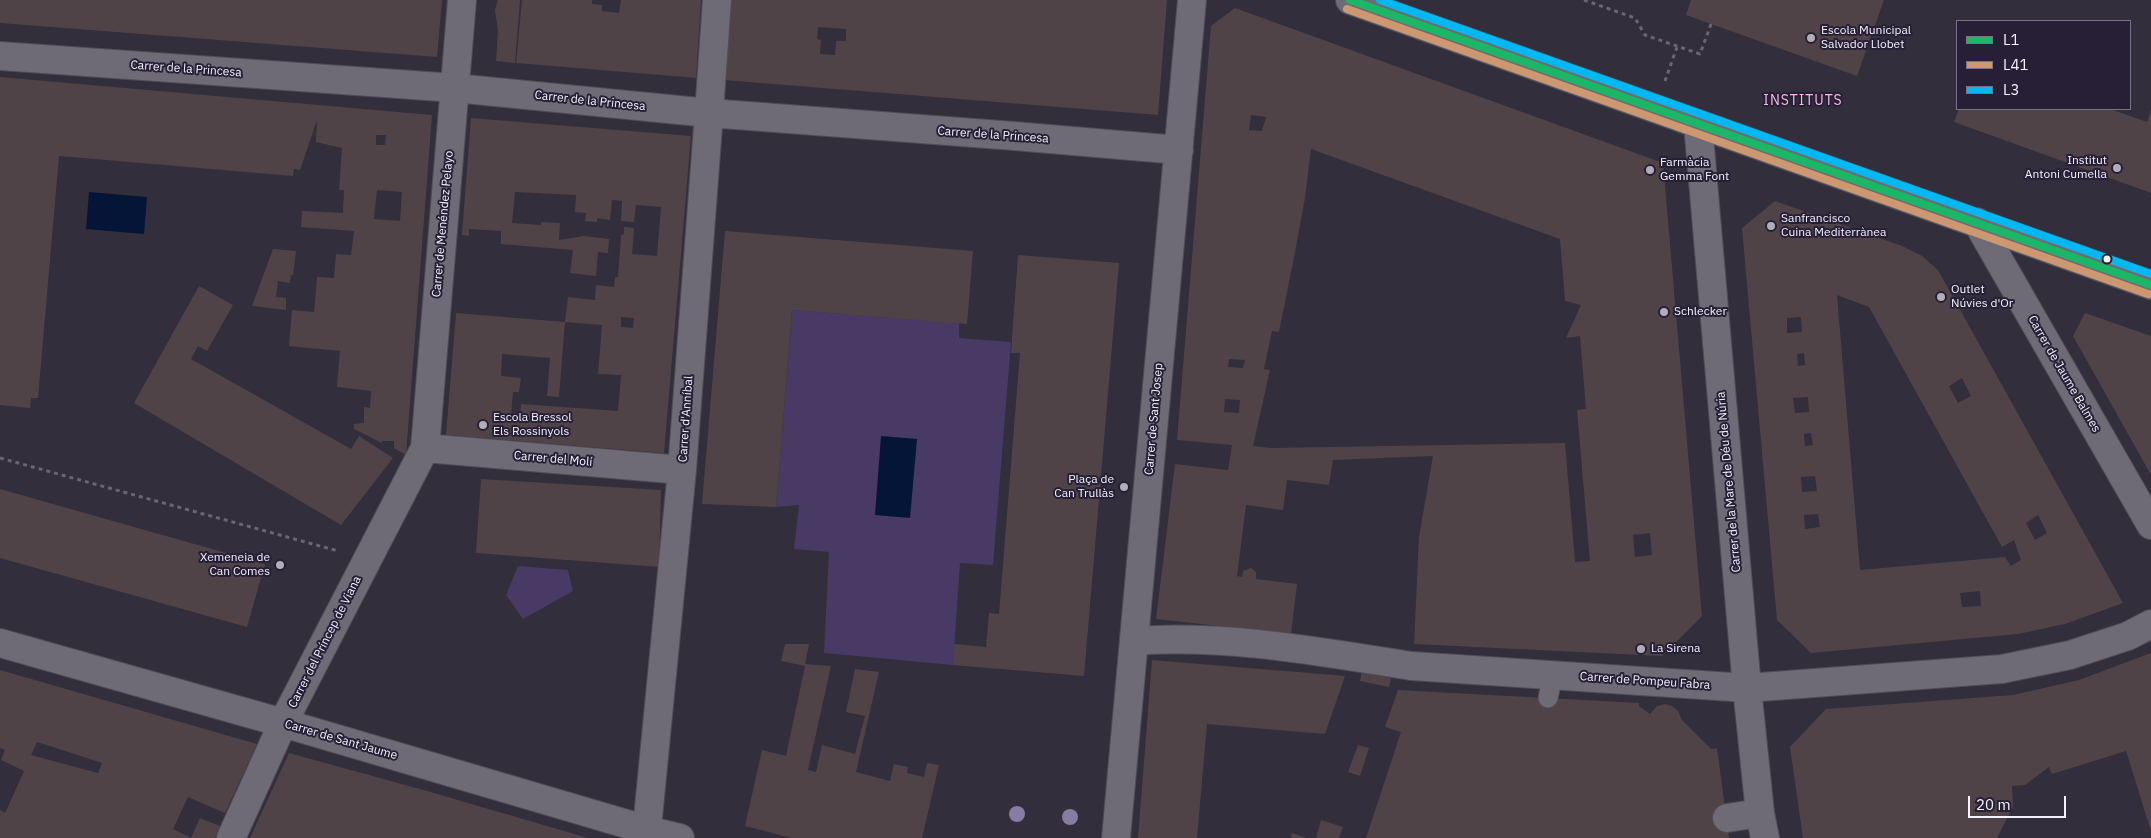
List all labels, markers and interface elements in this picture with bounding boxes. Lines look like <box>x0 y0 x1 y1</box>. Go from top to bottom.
legend <box>1956 20 2131 110</box>
place label: Escola Municipal Salvador Llobet <box>1821 24 1911 52</box>
text: L1 <box>2003 30 2020 49</box>
marker: Escola Municipal Salvador Llobet <box>1805 32 1817 44</box>
text: L41 <box>2003 55 2029 74</box>
street label: Carrer de la Princesa <box>130 58 242 80</box>
text: L3 <box>2003 80 2020 99</box>
street label: Carrer de la Princesa <box>534 88 646 114</box>
district label: INSTITUTS <box>1762 93 1844 109</box>
street label: Carrer de la Princesa <box>937 124 1049 146</box>
street label: Carrer de Menéndez Pelayo <box>429 150 457 298</box>
place label: Institut Antoni Cumella <box>2025 154 2107 182</box>
place label: Farmàcia Gemma Font <box>1660 156 1729 184</box>
marker: Institut Antoni Cumella <box>2111 162 2123 174</box>
marker: Farmàcia Gemma Font <box>1644 164 1656 176</box>
place label: Sanfrancisco Cuina Mediterrànea <box>1781 212 1886 240</box>
marker: Sanfrancisco Cuina Mediterrànea <box>1765 220 1777 232</box>
unlabelled marker <box>2102 254 2112 264</box>
place label: Outlet Núvies d'Or <box>1951 283 2013 311</box>
marker: Outlet Núvies d'Or <box>1935 291 1947 303</box>
place label: Schlecker <box>1674 305 1727 319</box>
marker: Schlecker <box>1658 306 1670 318</box>
street label: Carrer de Jaume Balmes <box>2025 313 2103 435</box>
street label: Carrer de Sant Josep <box>1142 362 1166 476</box>
street label: Carrer d'Anníbal <box>676 375 696 463</box>
street label: Carrer de la Mare de Déu de Núria <box>1714 391 1744 573</box>
place label: Escola Bressol Els Rossinyols <box>493 411 571 439</box>
marker: Escola Bressol Els Rossinyols <box>477 419 489 431</box>
street label: Carrer del Molí <box>513 448 593 470</box>
place label: Plaça de Can Trullàs <box>1054 473 1114 501</box>
marker: Plaça de Can Trullàs <box>1118 481 1130 493</box>
place label: Xemeneia de Can Comes <box>200 551 270 579</box>
marker: Xemeneia de Can Comes <box>274 559 286 571</box>
street label: Carrer del Príncep de Viana <box>285 574 365 710</box>
place label: La Sirena <box>1651 642 1700 656</box>
marker: La Sirena <box>1635 643 1647 655</box>
street label: Carrer de Pompeu Fabra <box>1579 669 1711 693</box>
street label: Carrer de Sant Jaume <box>283 717 399 763</box>
scale bar <box>1971 786 2068 818</box>
text: 20 m <box>1976 795 2011 814</box>

